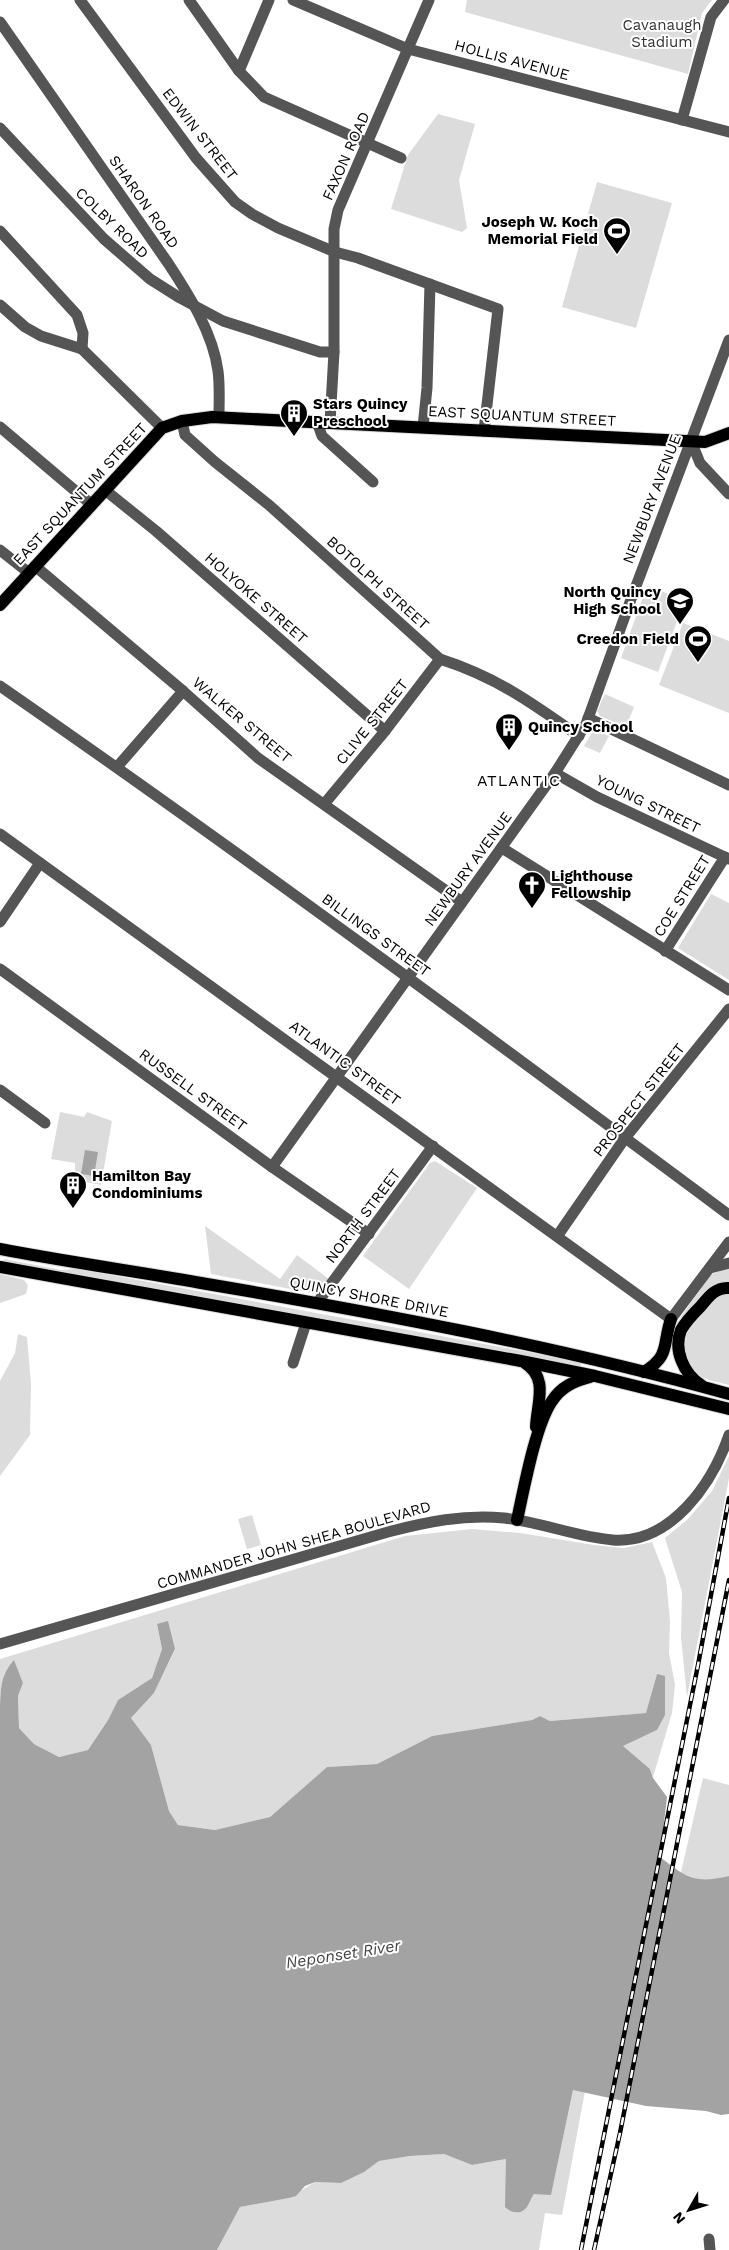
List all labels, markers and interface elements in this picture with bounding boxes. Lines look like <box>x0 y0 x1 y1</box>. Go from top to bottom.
park label: Cavanaugh Stadium <box>623 16 701 51</box>
street label: HOLLIS AVENUE <box>453 36 571 84</box>
street label: EDWIN STREET <box>159 84 241 184</box>
street label: FAXON ROAD <box>318 109 374 203</box>
street label: SHARON ROAD <box>105 152 183 252</box>
street label: COLBY ROAD <box>72 184 152 262</box>
place label: Joseph W. Koch Memorial Field <box>482 213 598 248</box>
sports icon: Joseph W. Koch Memorial Field <box>602 216 632 255</box>
place label: Stars Quincy Preschool <box>313 395 408 430</box>
building icon: Stars Quincy Preschool <box>279 398 309 437</box>
street label: EAST SQUANTUM STREET <box>428 402 616 430</box>
street label: EAST SQUANTUM STREET <box>9 419 151 569</box>
street label: NEWBURY AVENUE <box>619 432 685 566</box>
street label: BOTOLPH STREET <box>323 532 433 634</box>
street label: HOLYOKE STREET <box>201 549 311 647</box>
place label: North Quincy High School <box>564 583 662 618</box>
school or university icon: North Quincy High School <box>665 586 695 625</box>
sports icon: Creedon Field <box>683 624 713 663</box>
place label: Creedon Field <box>577 630 679 648</box>
street label: WALKER STREET <box>189 673 295 767</box>
street label: CLIVE STREET <box>332 676 412 768</box>
building icon: Quincy School <box>494 712 524 751</box>
place label: Quincy School <box>528 718 633 736</box>
district label: ATLANTIC <box>477 771 561 790</box>
street label: YOUNG STREET <box>593 771 703 837</box>
street label: NEWBURY AVENUE <box>420 808 516 930</box>
street label: COE STREET <box>650 852 714 940</box>
place label: Lighthouse Fellowship <box>551 867 633 902</box>
church icon: Lighthouse Fellowship <box>517 870 547 909</box>
street label: BILLINGS STREET <box>318 890 434 980</box>
street label: ATLANTIC STREET <box>286 1017 404 1109</box>
street label: PROSPECT STREET <box>589 1040 689 1160</box>
street label: RUSSELL STREET <box>136 1045 250 1135</box>
street label: NORTH STREET <box>322 1165 404 1267</box>
place label: Hamilton Bay Condominiums <box>92 1167 202 1202</box>
building icon: Hamilton Bay Condominiums <box>58 1170 88 1209</box>
street label: QUINCY SHORE DRIVE <box>288 1273 450 1321</box>
street label: COMMANDER JOHN SHEA BOULEVARD <box>155 1497 433 1593</box>
water label: Neponset River <box>284 1935 402 1972</box>
north arrow <box>664 2185 714 2235</box>
text: N <box>669 2209 688 2227</box>

